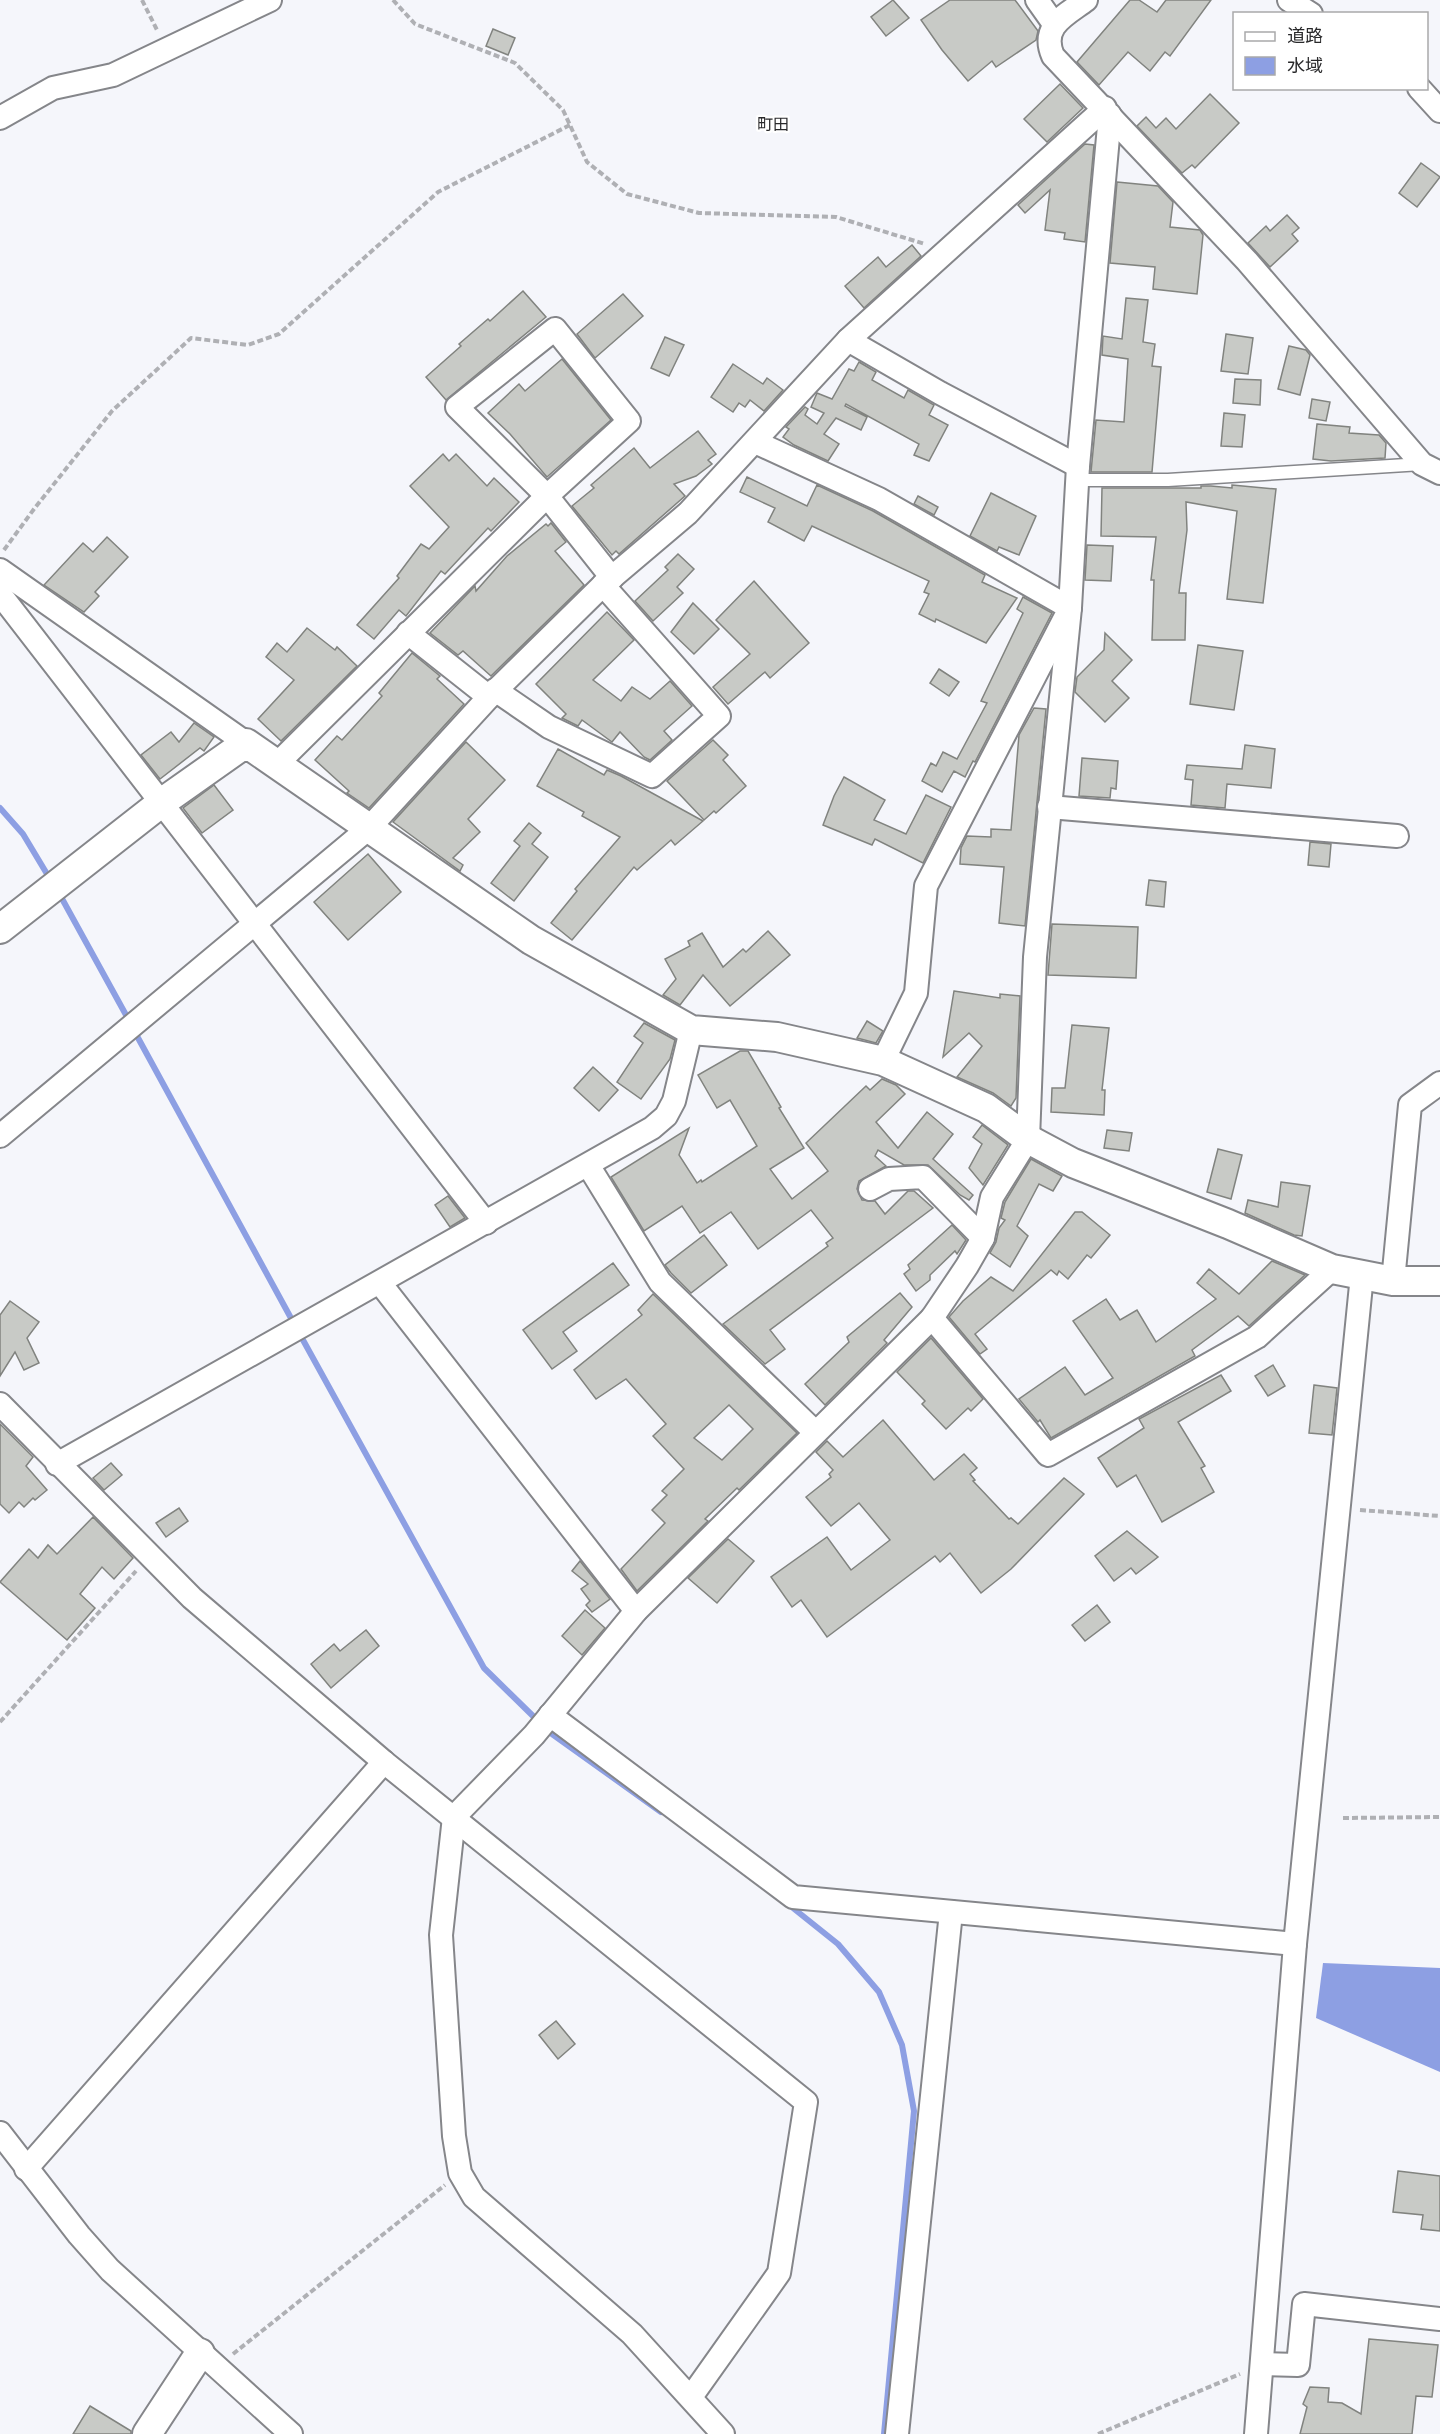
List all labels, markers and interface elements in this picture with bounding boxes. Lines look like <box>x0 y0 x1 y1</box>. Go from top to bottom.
legend <box>1233 12 1428 90</box>
text: 道路 <box>1287 25 1323 47</box>
text: 水域 <box>1287 55 1323 77</box>
district label: 町田 <box>757 115 789 134</box>

